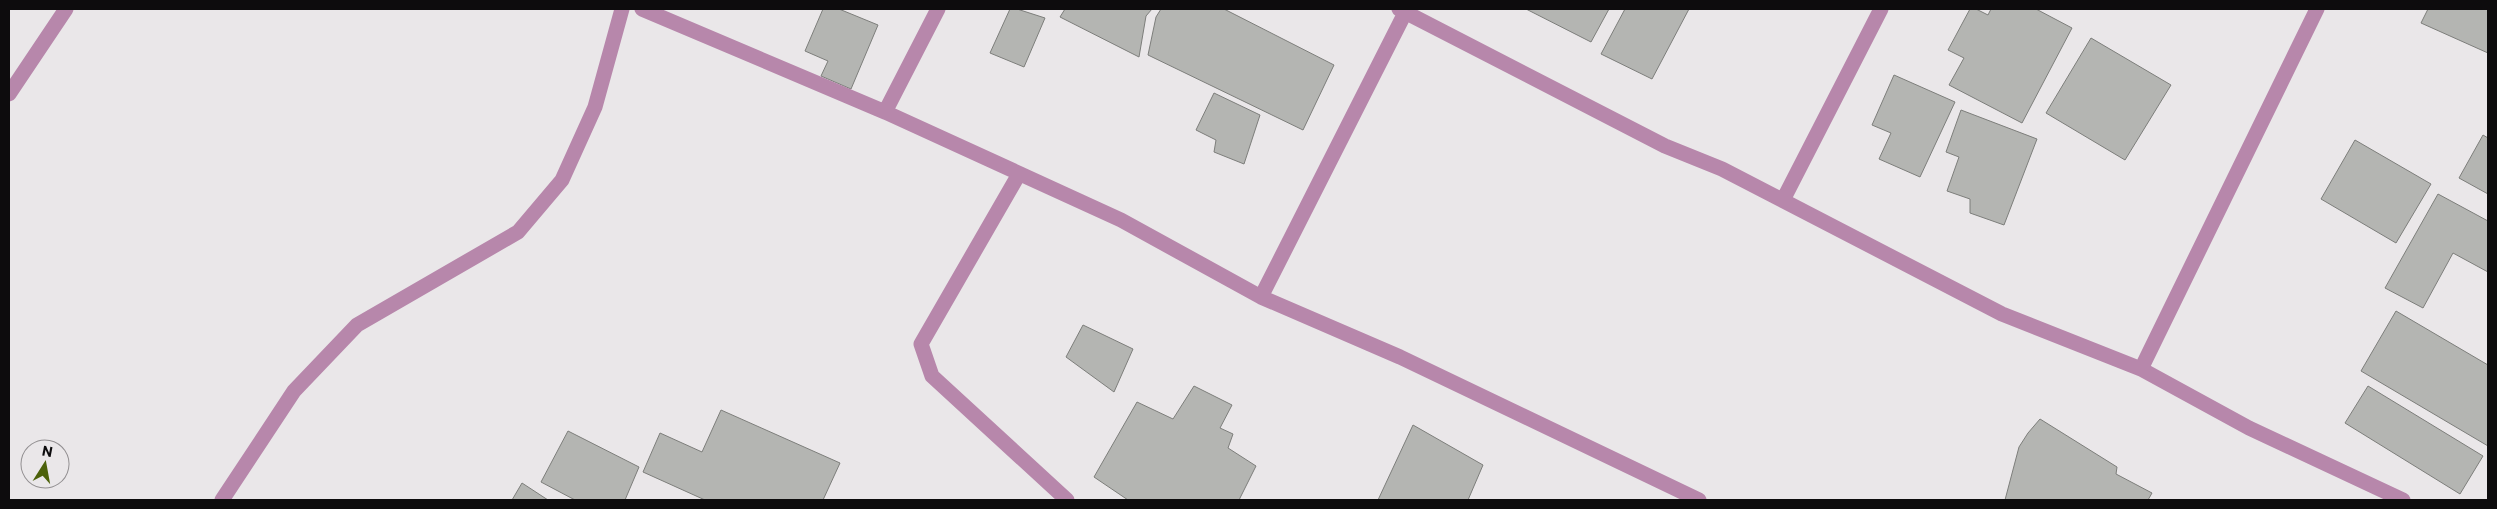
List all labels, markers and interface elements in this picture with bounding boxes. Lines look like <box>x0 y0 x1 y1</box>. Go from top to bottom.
north arrow <box>20 439 70 489</box>
text: N <box>41 441 54 460</box>

